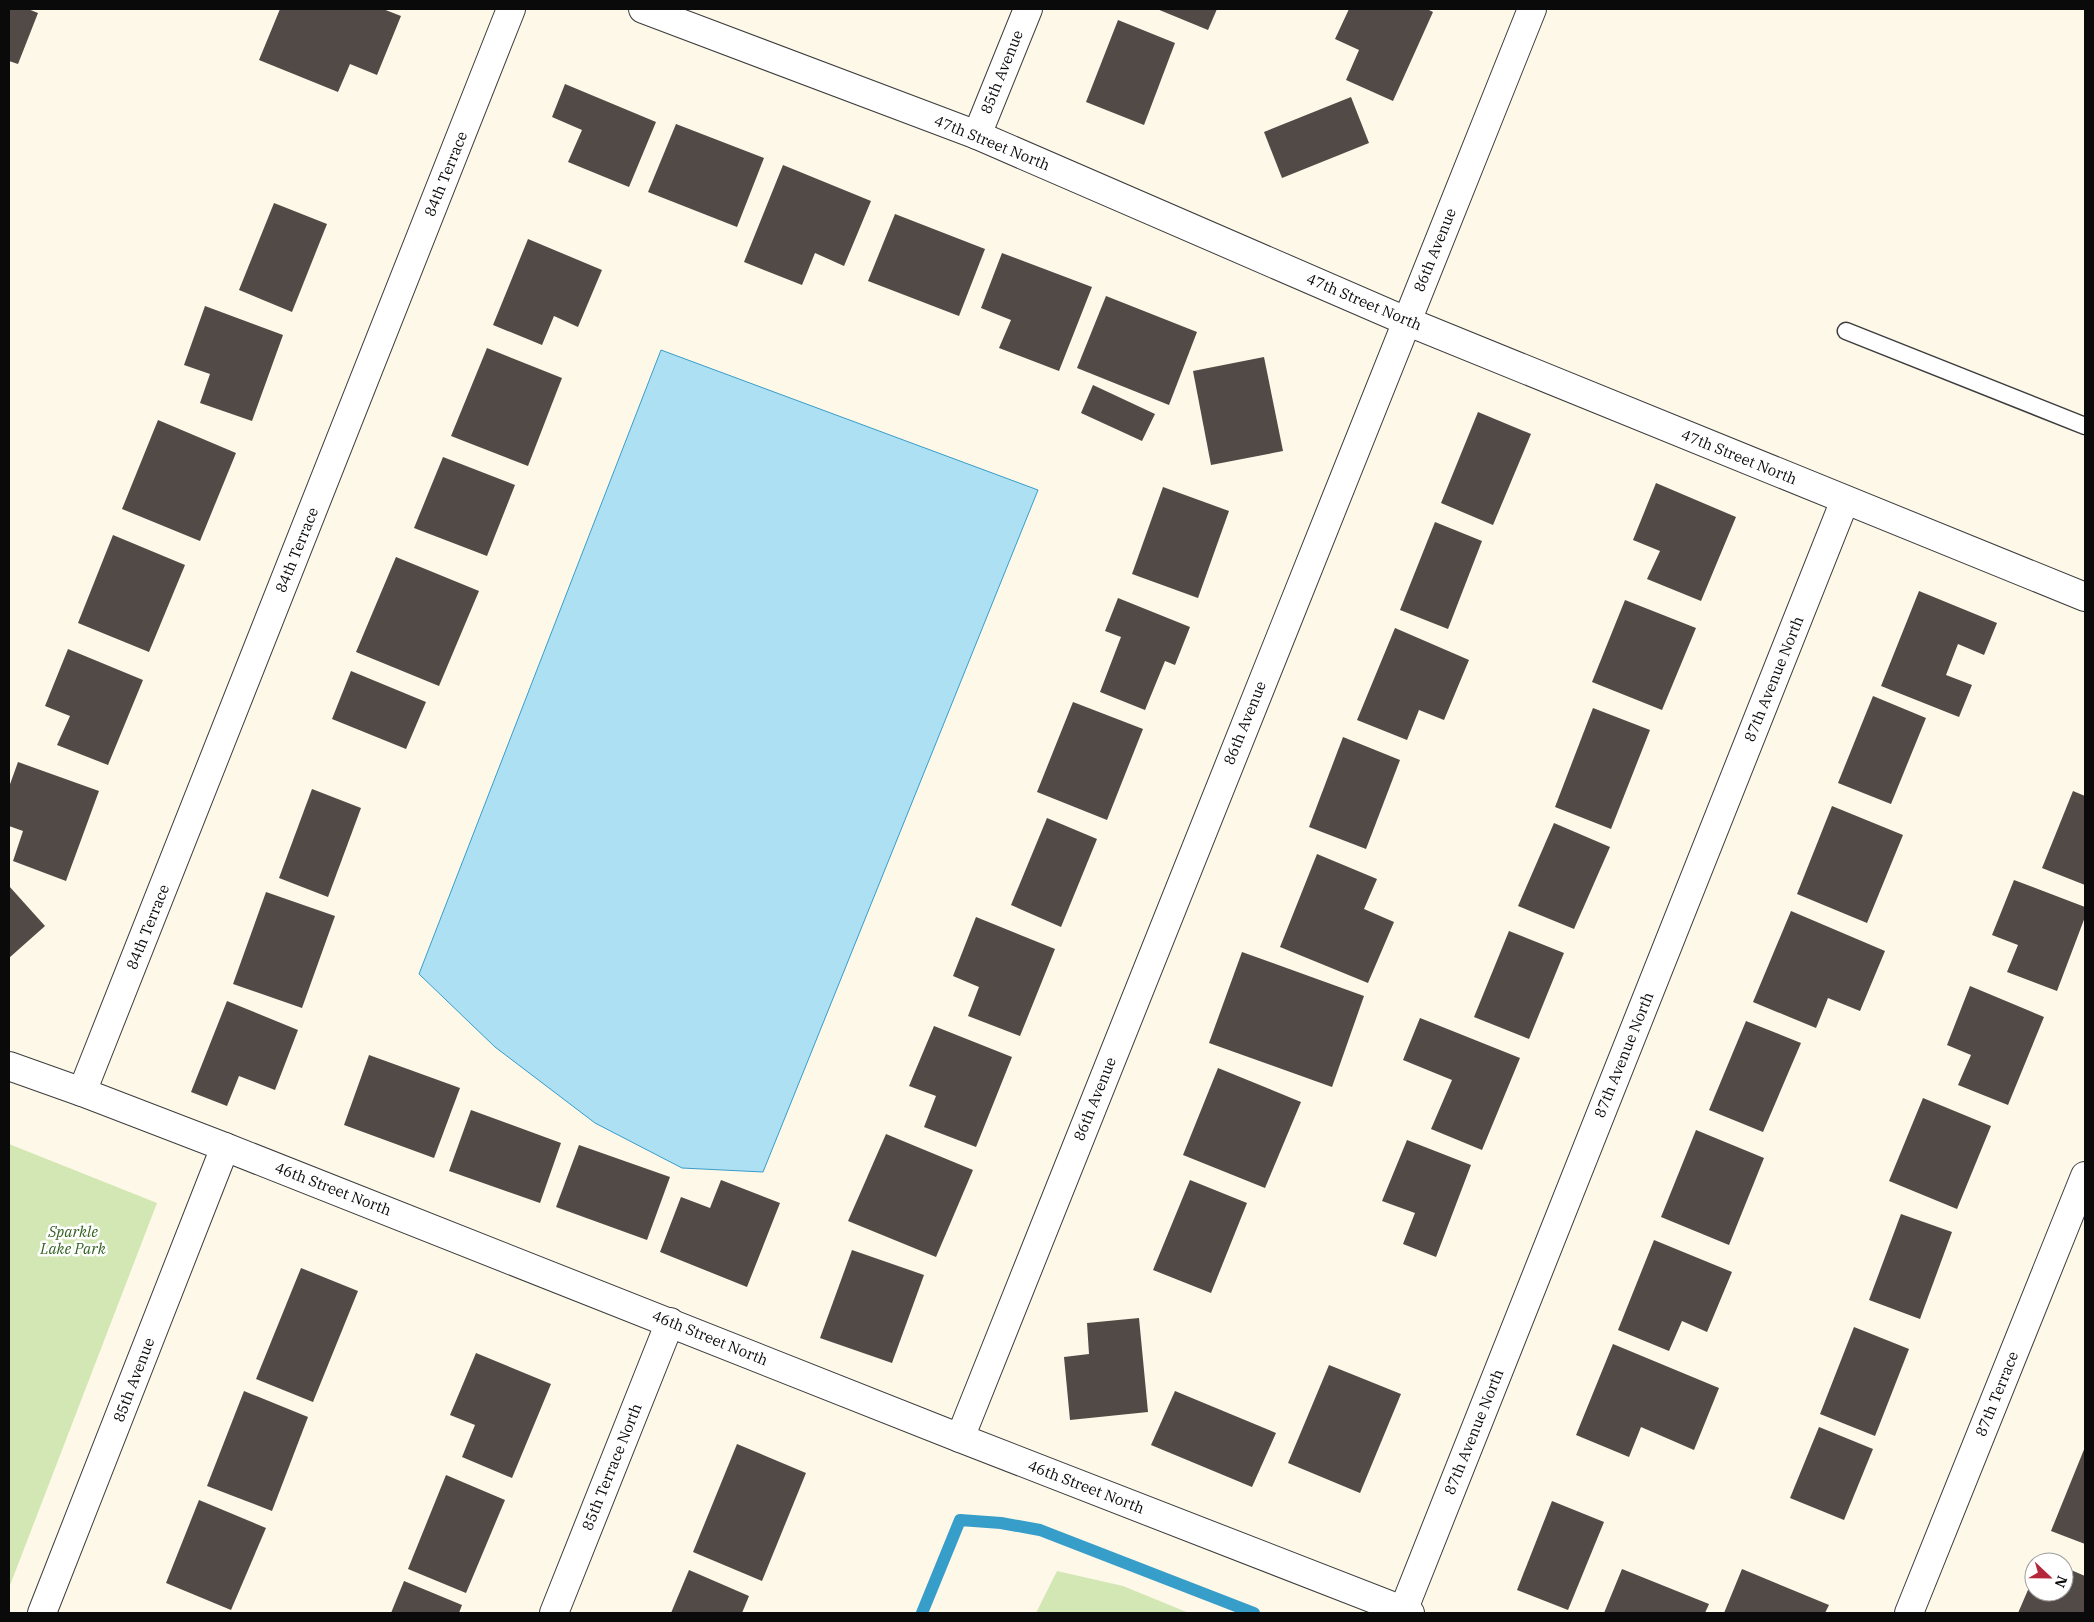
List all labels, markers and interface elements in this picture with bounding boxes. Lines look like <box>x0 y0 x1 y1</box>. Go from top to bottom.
street label: 85th Avenue <box>976 27 1027 117</box>
street label: 47th Street North <box>931 111 1053 174</box>
street label: 84th Terrace <box>420 128 471 219</box>
street label: 86th Avenue <box>1409 205 1460 295</box>
street label: 47th Street North <box>1304 269 1425 334</box>
street label: 47th Street North <box>1678 425 1800 488</box>
street label: 84th Terrace <box>271 504 322 595</box>
street label: 87th Avenue North <box>1740 613 1807 744</box>
street label: 86th Avenue <box>1219 678 1270 768</box>
street label: 84th Terrace <box>122 881 173 972</box>
street label: 87th Avenue North <box>1590 989 1657 1120</box>
street label: 86th Avenue <box>1069 1054 1120 1144</box>
street label: 46th Street North <box>272 1158 394 1219</box>
park label: Sparkle Lake Park <box>39 1222 106 1258</box>
street label: 46th Street North <box>649 1306 771 1369</box>
street label: 85th Avenue <box>109 1335 158 1425</box>
street label: 87th Terrace <box>1971 1348 2022 1439</box>
street label: 87th Avenue North <box>1440 1366 1507 1497</box>
street label: 85th Terrace North <box>577 1400 646 1533</box>
street label: 46th Street North <box>1025 1456 1147 1517</box>
north arrow <box>2024 1552 2074 1602</box>
text: N <box>2051 1573 2071 1590</box>

